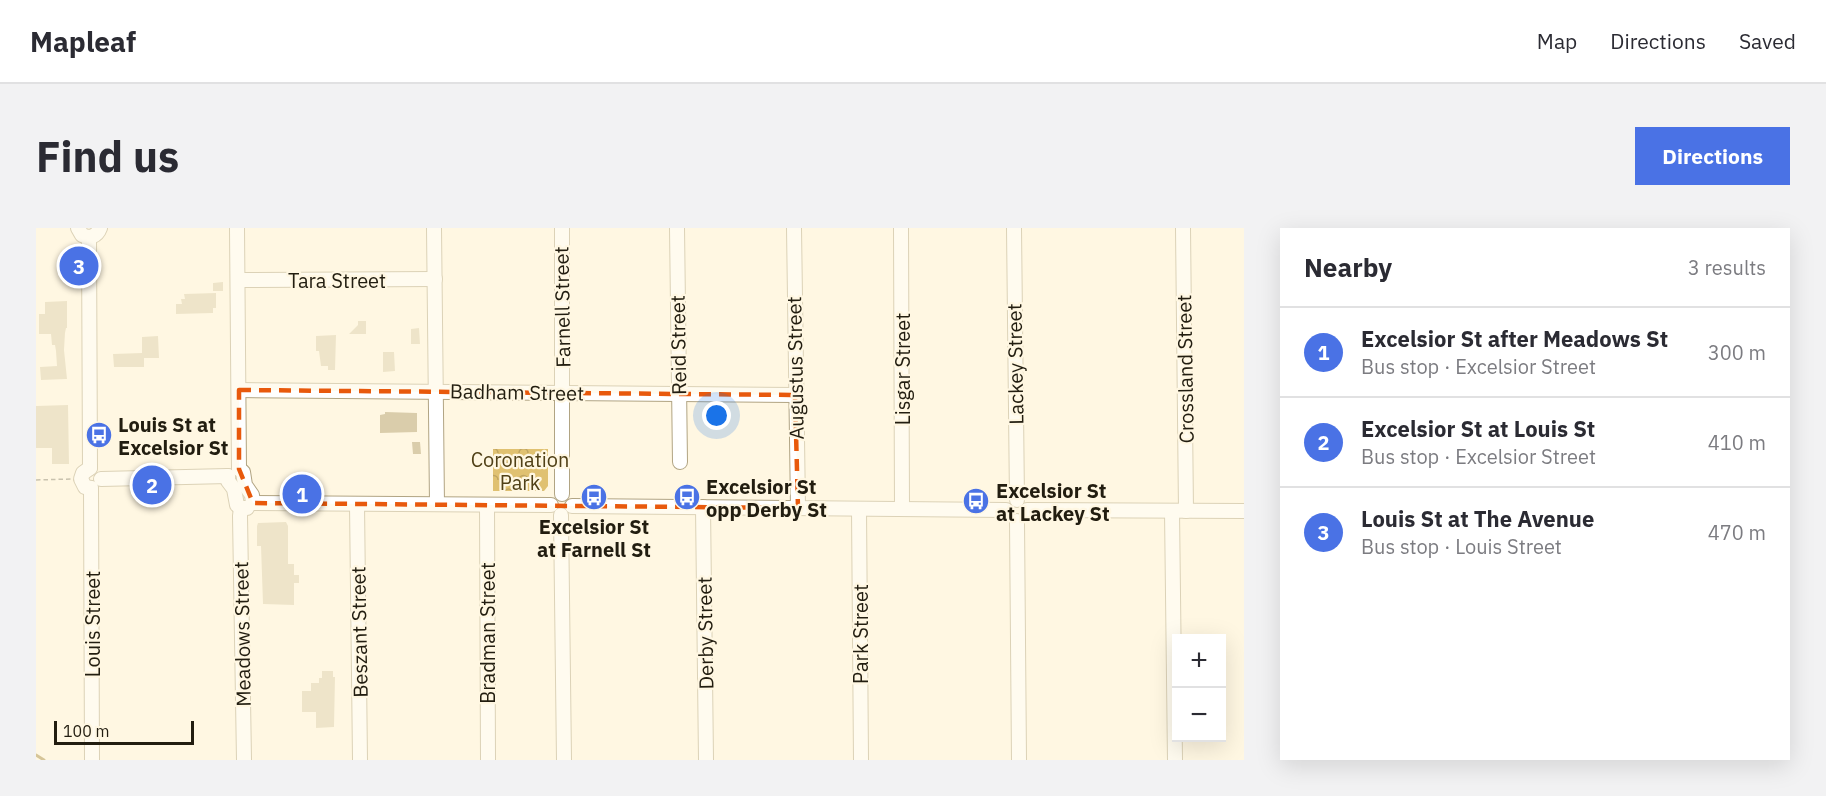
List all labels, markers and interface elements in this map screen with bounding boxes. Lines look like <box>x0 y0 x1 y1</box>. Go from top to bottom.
text: Mapleaf <box>30 23 136 60</box>
text: Map <box>1537 27 1577 55</box>
text: Directions <box>1610 27 1706 55</box>
text: Saved <box>1739 27 1796 55</box>
button: Directions <box>1635 127 1790 185</box>
text: Find us <box>36 129 179 184</box>
pin: 3 <box>60 243 99 288</box>
street label: Farnell Street <box>547 246 577 368</box>
text: Nearby <box>1304 250 1392 284</box>
text: 3 results <box>1688 254 1766 281</box>
street label: Tara Street <box>288 267 386 294</box>
street label: Crossland Street <box>1170 294 1200 444</box>
street label: Reid Street <box>664 295 692 395</box>
street label: Augustus Street <box>780 296 810 440</box>
street label: Lackey Street <box>1000 303 1030 425</box>
street label: Lisgar Street <box>889 313 916 425</box>
text: Excelsior St after Meadows St <box>1361 324 1668 353</box>
text: 1 <box>1318 339 1330 366</box>
text: 300 m <box>1708 339 1766 366</box>
text: Bus stop · Excelsior Street <box>1361 353 1596 380</box>
street label: Badham Street <box>450 377 584 407</box>
your location <box>702 401 731 430</box>
place label: Louis St at Excelsior St <box>118 411 228 461</box>
text: Excelsior St at Louis St <box>1361 414 1595 443</box>
bus stop icon: Louis St at Excelsior St <box>84 420 114 450</box>
text: 2 <box>1318 429 1330 456</box>
text: 410 m <box>1708 429 1766 456</box>
text: Bus stop · Excelsior Street <box>1361 443 1596 470</box>
park label: Coronation Park <box>471 446 569 496</box>
pin: 2 <box>132 462 172 508</box>
pin: 1 <box>282 472 322 516</box>
place label: Excelsior St opp Derby St <box>706 473 827 523</box>
place label: Excelsior St at Lackey St <box>996 477 1110 527</box>
bus stop icon: Excelsior St at Farnell St <box>579 482 609 512</box>
bus stop icon: Excelsior St opp Derby St <box>672 482 702 512</box>
bus stop icon: Excelsior St at Lackey St <box>961 486 991 516</box>
text: Louis St at The Avenue <box>1361 504 1594 533</box>
place label: Excelsior St at Farnell St <box>537 513 651 563</box>
text: 3 <box>1318 519 1330 546</box>
text: 470 m <box>1708 519 1766 546</box>
text: Bus stop · Louis Street <box>1361 533 1562 560</box>
street label: Meadows Street <box>227 561 257 707</box>
street label: Bradman Street <box>474 562 501 704</box>
street label: Beszant Street <box>344 566 374 698</box>
street label: Louis Street <box>79 571 106 677</box>
street label: Derby Street <box>691 576 719 690</box>
street label: Park Street <box>847 584 874 684</box>
map controls <box>1172 634 1226 742</box>
button: + <box>1172 634 1226 688</box>
button: − <box>1172 688 1226 742</box>
scale bar <box>54 718 194 746</box>
text: 100 m <box>63 721 110 741</box>

